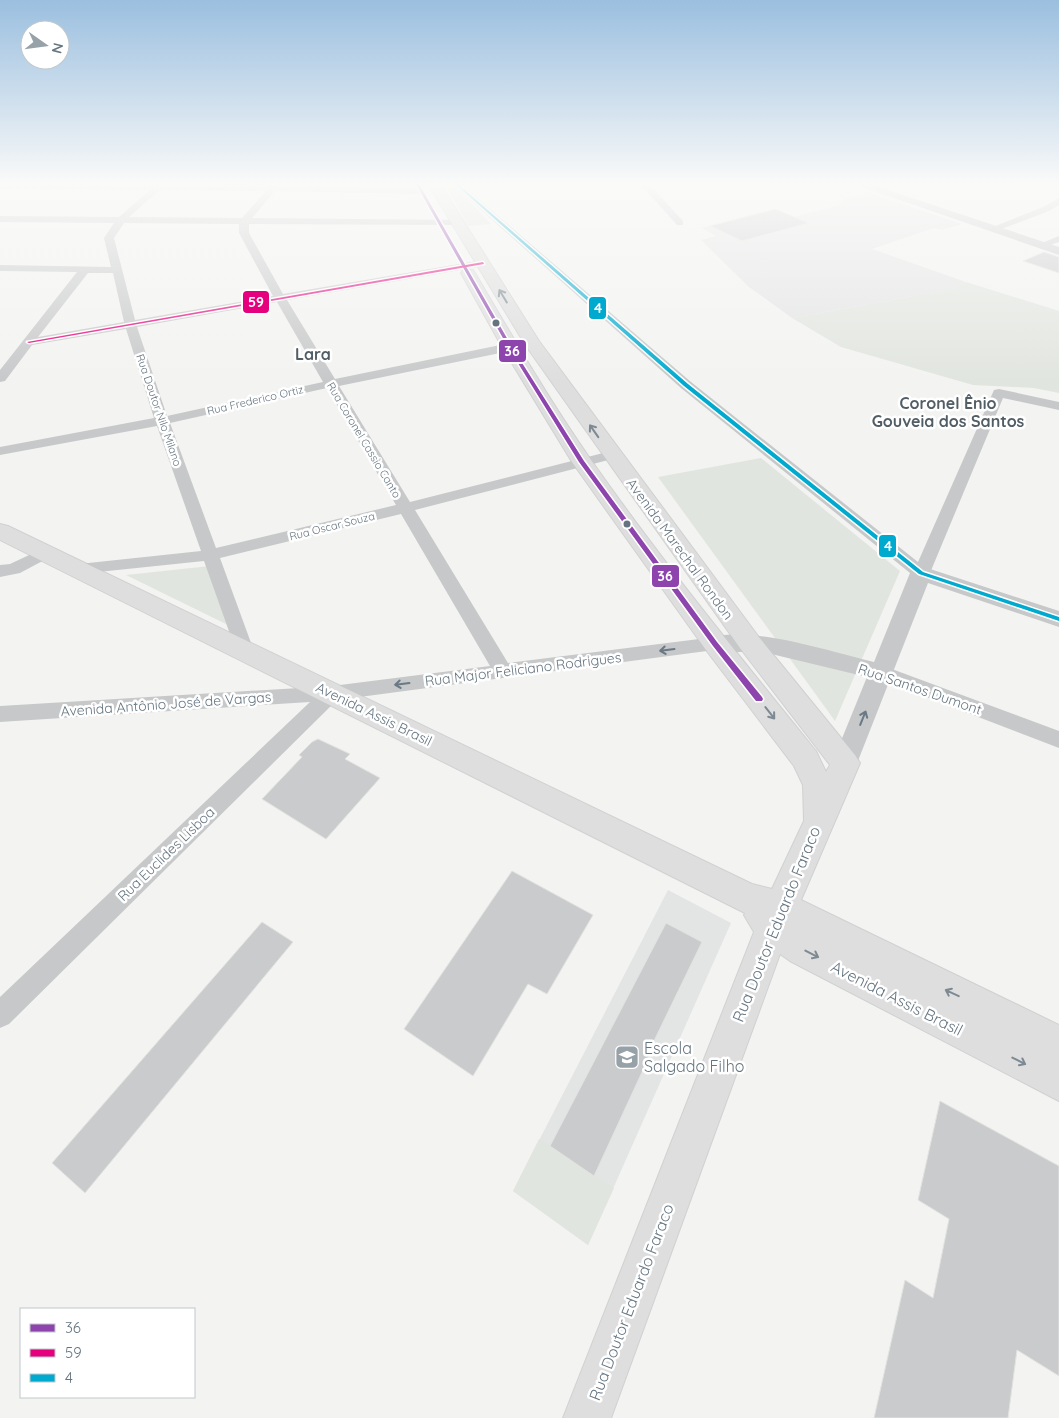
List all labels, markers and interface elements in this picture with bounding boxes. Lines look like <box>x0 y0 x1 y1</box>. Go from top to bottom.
north arrow <box>20 20 70 70</box>
text: N <box>48 41 68 55</box>
line badge: 59 <box>242 290 270 314</box>
one-way arrow <box>497 290 507 304</box>
text: 59 <box>248 293 264 311</box>
line badge: 4 <box>588 296 607 320</box>
text: 4 <box>594 299 602 317</box>
unlabelled marker <box>491 318 501 328</box>
line badge: 36 <box>498 339 527 363</box>
text: 36 <box>504 342 520 360</box>
district label: Lara <box>295 344 331 364</box>
street label: Rua Doutor Nilo Milano <box>133 352 185 468</box>
street label: Rua Coronel Cassio Canto <box>324 380 404 501</box>
street label: Rua Frederico Ortiz <box>206 382 304 418</box>
district label: Coronel Ênio Gouveia dos Santos <box>872 393 1025 431</box>
one-way arrow <box>589 424 599 438</box>
street label: Avenida Marechal Rondon <box>623 475 737 623</box>
street label: Rua Oscar Souza <box>288 509 376 543</box>
unlabelled marker <box>622 519 632 529</box>
line badge: 4 <box>878 534 897 558</box>
text: 4 <box>884 537 892 555</box>
line badge: 36 <box>651 564 680 588</box>
text: 36 <box>657 567 673 585</box>
one-way arrow <box>659 645 675 655</box>
street label: Rua Major Feliciano Rodrigues <box>424 648 622 690</box>
street label: Rua Santos Dumont <box>856 659 984 719</box>
street label: Avenida Assis Brasil <box>313 678 435 750</box>
one-way arrow <box>394 679 410 689</box>
street label: Avenida Antônio José de Vargas <box>60 688 272 720</box>
one-way arrow <box>765 706 775 720</box>
one-way arrow <box>858 711 868 726</box>
street label: Rua Euclides Lisboa <box>114 803 218 905</box>
street label: Rua Doutor Eduardo Faraco <box>728 823 824 1025</box>
one-way arrow <box>804 950 819 959</box>
street label: Avenida Assis Brasil <box>828 956 966 1040</box>
one-way arrow <box>945 988 960 998</box>
place label: Escola Salgado Filho <box>644 1038 744 1076</box>
school or university icon: Escola Salgado Filho <box>614 1044 640 1070</box>
one-way arrow <box>1011 1057 1026 1066</box>
street label: Rua Doutor Eduardo Faraco <box>584 1201 678 1403</box>
legend <box>20 1308 195 1398</box>
text: 36 <box>65 1318 81 1337</box>
text: 59 <box>65 1343 82 1362</box>
text: 4 <box>65 1368 73 1387</box>

